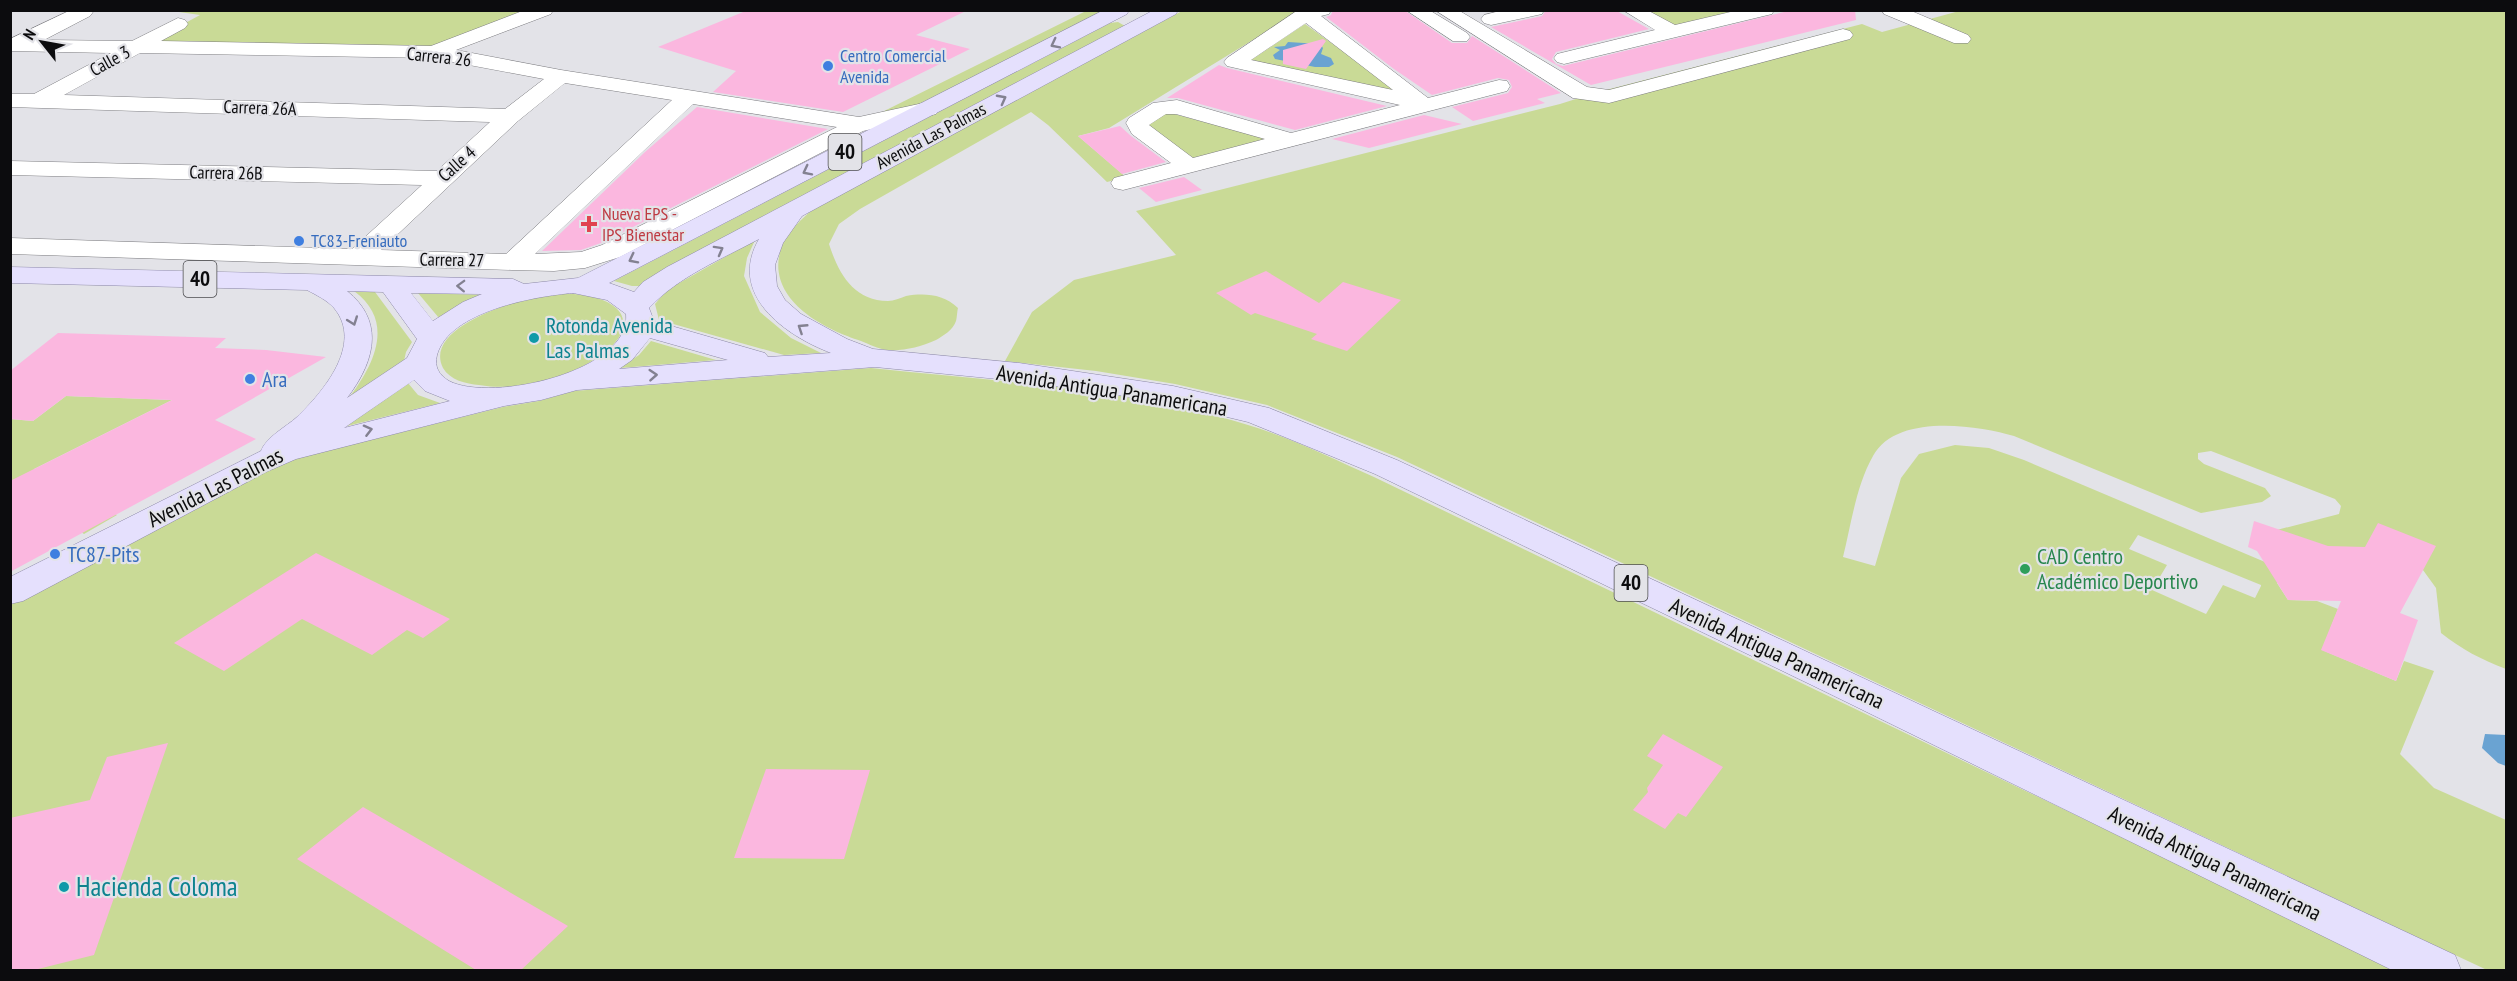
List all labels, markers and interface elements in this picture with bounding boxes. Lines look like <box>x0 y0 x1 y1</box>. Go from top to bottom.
north arrow <box>12 12 72 72</box>
text: N <box>18 25 40 43</box>
one-way arrow <box>1051 36 1062 48</box>
street label: Calle 3 <box>85 40 134 81</box>
street label: Carrera 26 <box>406 42 472 71</box>
place label: Centro Comercial Avenida <box>840 44 947 88</box>
marker: Centro Comercial Avenida <box>821 59 835 73</box>
street label: Carrera 26A <box>223 95 297 120</box>
one-way arrow <box>996 95 1006 106</box>
street label: Avenida Las Palmas <box>872 97 990 174</box>
road number: 40 <box>828 134 862 170</box>
street label: Calle 4 <box>433 141 480 187</box>
street label: Carrera 26B <box>189 160 263 185</box>
one-way arrow <box>803 164 813 175</box>
place label: Nueva EPS - IPS Bienestar <box>602 202 684 246</box>
marker: Nueva EPS - IPS Bienestar <box>580 215 598 233</box>
place label: TC83-Freniauto <box>311 229 407 252</box>
marker: TC83-Freniauto <box>292 234 306 248</box>
one-way arrow <box>713 246 723 257</box>
street label: Carrera 27 <box>419 247 485 272</box>
one-way arrow <box>629 252 639 263</box>
road number: 40 <box>184 261 216 297</box>
one-way arrow <box>457 279 466 292</box>
place label: Rotonda Avenida Las Palmas <box>546 311 673 364</box>
one-way arrow <box>346 315 359 325</box>
one-way arrow <box>798 324 808 336</box>
marker: Rotonda Avenida Las Palmas <box>527 331 541 345</box>
street label: Avenida Antigua Panamericana <box>995 358 1229 422</box>
place label: Ara <box>262 365 287 393</box>
one-way arrow <box>648 369 657 382</box>
marker: Ara <box>243 372 257 386</box>
one-way arrow <box>363 424 373 437</box>
street label: Avenida Las Palmas <box>143 441 287 533</box>
place label: TC87-Pits <box>67 540 139 568</box>
place label: CAD Centro Académico Deportivo <box>2037 542 2198 595</box>
marker: TC87-Pits <box>48 547 62 561</box>
marker: CAD Centro Académico Deportivo <box>2018 562 2032 576</box>
road number: 40 <box>1614 565 1648 601</box>
street label: Avenida Antigua Panamericana <box>1665 591 1889 715</box>
street label: Avenida Antigua Panamericana <box>2104 799 2326 927</box>
place label: Hacienda Coloma <box>76 869 238 903</box>
marker: Hacienda Coloma <box>57 880 71 894</box>

